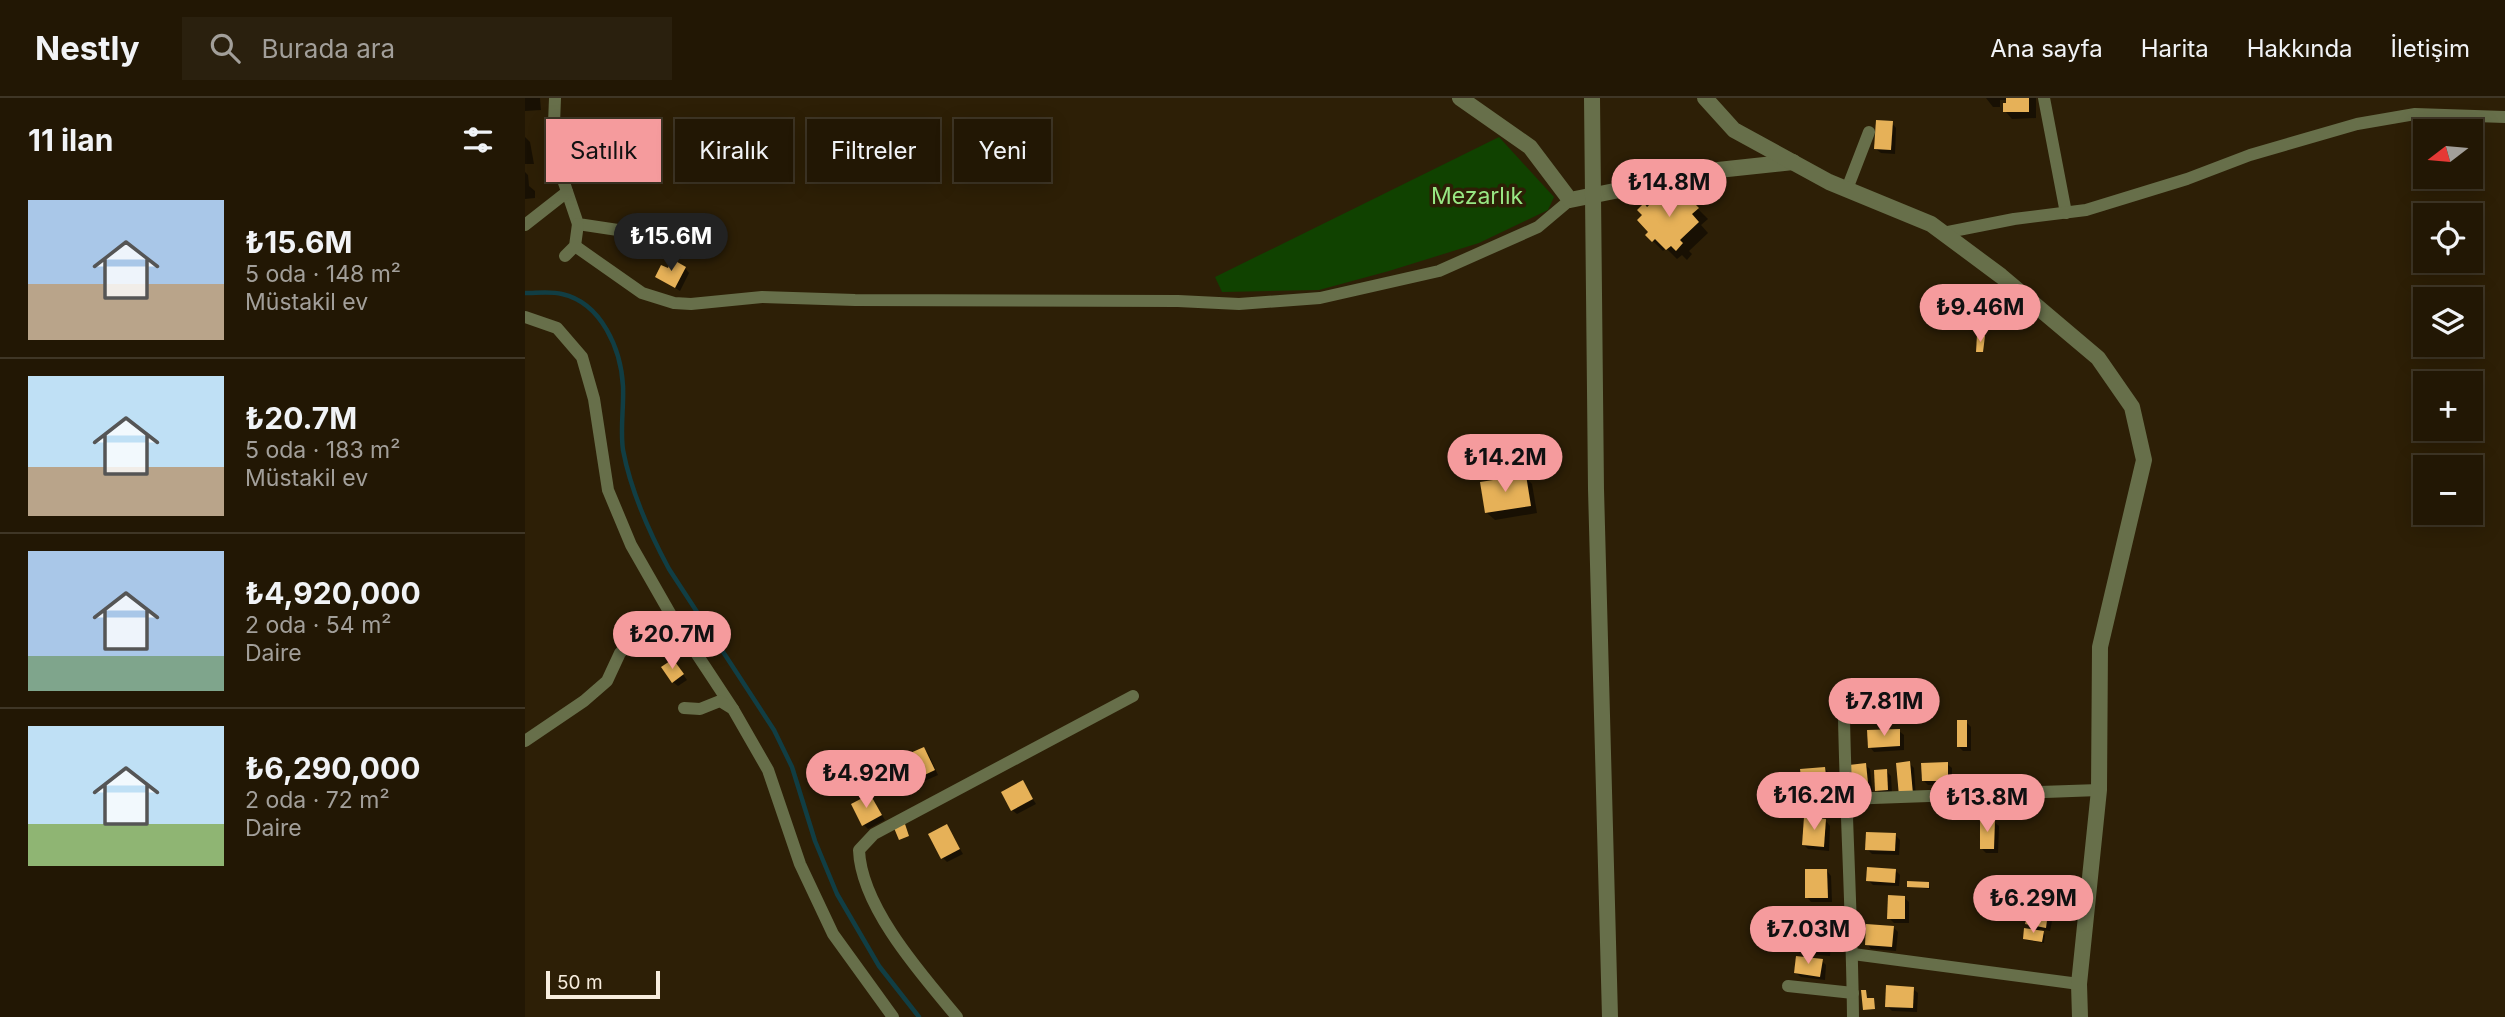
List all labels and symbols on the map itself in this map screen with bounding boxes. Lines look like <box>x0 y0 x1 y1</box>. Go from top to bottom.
north arrow <box>2413 119 2483 189</box>
pin: ₺14.8M <box>1612 159 1726 219</box>
park label: Mezarlık <box>1431 182 1523 210</box>
pin: ₺15.6M <box>614 214 728 273</box>
pin: ₺9.46M <box>1923 285 2037 344</box>
pin: ₺14.2M <box>1448 434 1562 494</box>
pin: ₺20.7M <box>615 612 729 671</box>
pin: ₺7.81M <box>1827 678 1941 738</box>
pin: ₺4.92M <box>809 750 923 810</box>
pin: ₺16.2M <box>1757 772 1871 832</box>
pin: ₺13.8M <box>1930 774 2044 834</box>
pin: ₺6.29M <box>1976 876 2090 935</box>
pin: ₺7.03M <box>1751 906 1865 966</box>
scale bar <box>546 968 660 1000</box>

